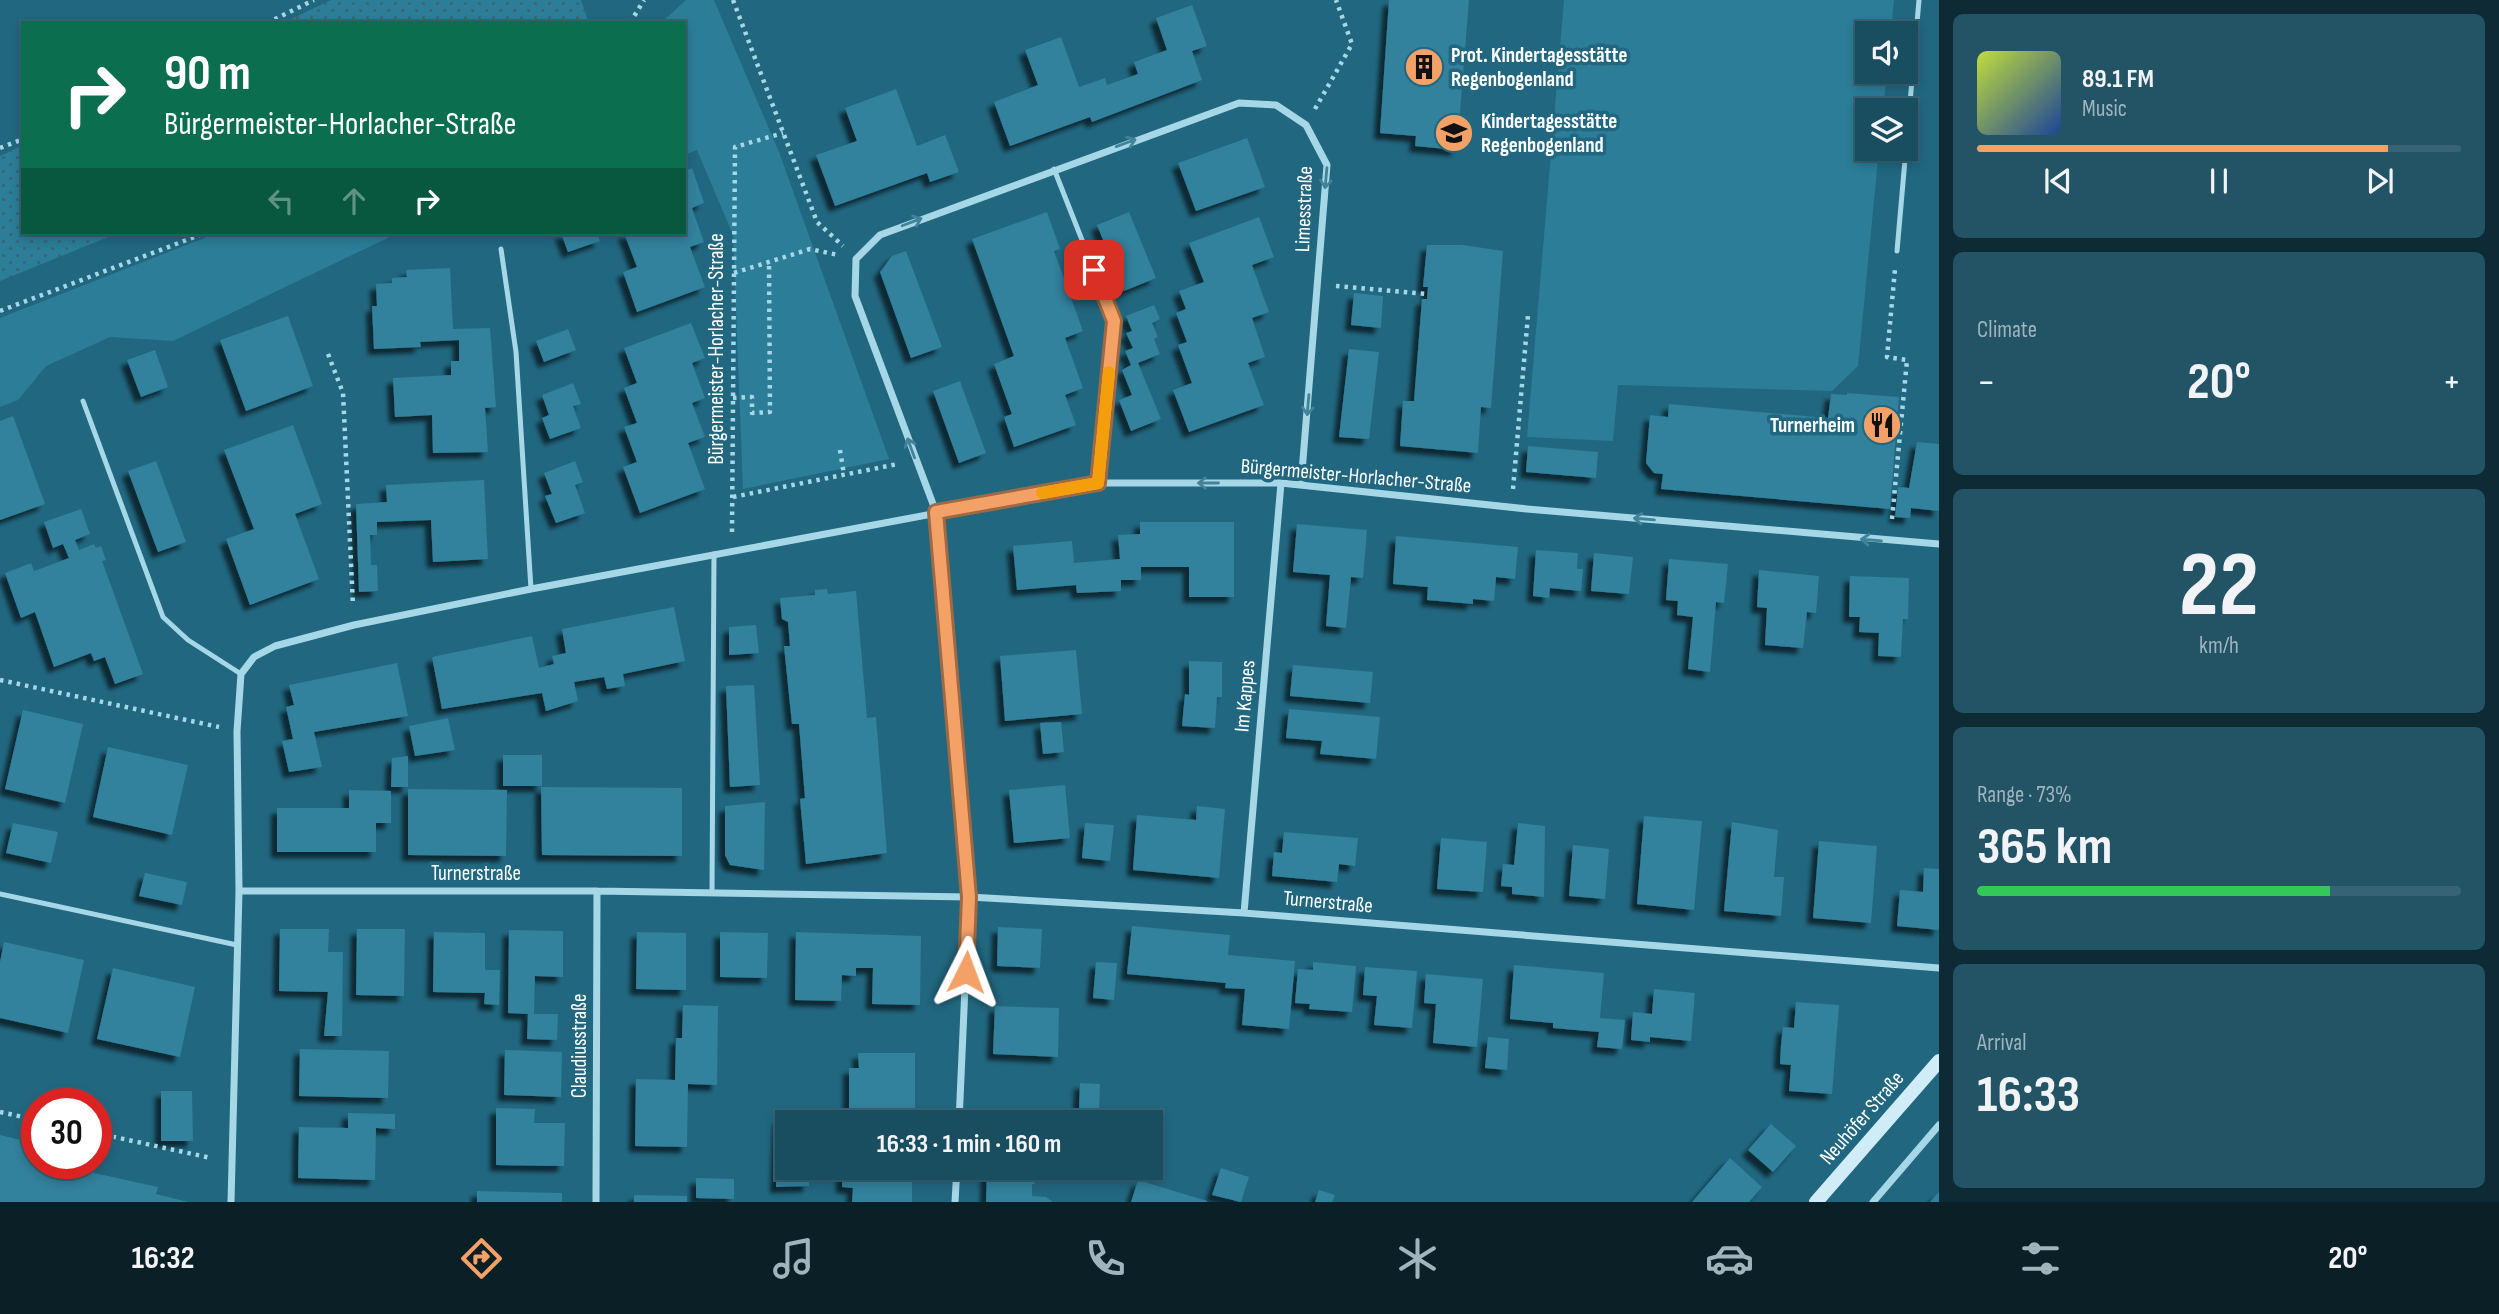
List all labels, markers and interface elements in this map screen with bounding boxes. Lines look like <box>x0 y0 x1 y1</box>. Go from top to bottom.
map controls <box>1855 21 1918 161</box>
button: sound <box>1855 21 1918 84</box>
place label: Prot. Kindertagesstätte Regenbogenland <box>1451 43 1627 92</box>
text: 90 m <box>164 45 251 104</box>
building icon: Prot. Kindertagesstätte Regenbogenland <box>1403 46 1445 88</box>
icon: right <box>49 49 140 140</box>
text: 89.1 FM <box>2082 64 2154 95</box>
text: Music <box>2082 95 2127 123</box>
button: layers <box>1855 98 1918 161</box>
text: Bürgermeister-Horlacher-Straße <box>164 105 516 144</box>
place label: Kindertagesstätte Regenbogenland <box>1481 109 1617 158</box>
school or university icon: Kindertagesstätte Regenbogenland <box>1433 112 1475 154</box>
one-way arrow <box>1114 136 1136 149</box>
icon: previous <box>2039 162 2077 200</box>
icon: pause <box>2200 162 2238 200</box>
icon: next <box>2361 162 2399 200</box>
street label: Limesstraße <box>1290 166 1318 252</box>
one-way arrow <box>1319 166 1332 189</box>
icon: left <box>262 182 300 220</box>
icon: ahead <box>335 182 373 220</box>
icon: right <box>408 182 446 220</box>
one-way arrow <box>901 215 923 228</box>
street label: Bürgermeister-Horlacher-Straße <box>704 233 729 465</box>
pin <box>1064 240 1124 300</box>
icon: arrive <box>1075 251 1113 289</box>
text: Climate <box>1977 316 2037 344</box>
text: 20° <box>2187 351 2251 414</box>
text: − <box>1977 360 1996 405</box>
text: + <box>2442 360 2461 405</box>
one-way arrow <box>1301 393 1314 416</box>
restaurant icon: Turnerheim <box>1861 404 1903 446</box>
place label: Turnerheim <box>1770 413 1855 438</box>
one-way arrow <box>904 437 917 459</box>
street label: Bürgermeister-Horlacher-Straße <box>1240 453 1472 499</box>
one-way arrow <box>1197 476 1220 490</box>
one-way arrow <box>1634 512 1656 525</box>
text: 22 <box>2179 532 2259 641</box>
one-way arrow <box>1860 533 1883 546</box>
text: km/h <box>2199 632 2239 660</box>
street label: Im Kappes <box>1229 659 1261 733</box>
text: Range · 73% <box>1977 781 2072 809</box>
text: 365 km <box>1977 816 2112 879</box>
street label: Turnerstraße <box>431 861 521 886</box>
street label: Turnerstraße <box>1282 886 1374 918</box>
position arrow <box>929 935 1003 1009</box>
street label: Claudiusstraße <box>567 994 592 1098</box>
text: Arrival <box>1977 1029 2026 1057</box>
text: 16:33 <box>1977 1064 2080 1127</box>
street label: Neuhöfer Straße <box>1815 1066 1909 1170</box>
speed limit sign: 30 <box>21 1088 112 1179</box>
text: 16:33 · 1 min · 160 m <box>877 1129 1061 1160</box>
icon: directions <box>457 1234 506 1283</box>
icon: music <box>769 1234 818 1283</box>
icon: phone <box>1081 1234 1130 1283</box>
icon: climate <box>1393 1234 1442 1283</box>
icon: car <box>1705 1234 1754 1283</box>
icon: filters <box>2016 1234 2065 1283</box>
text: 16:32 <box>131 1239 195 1278</box>
text: 20° <box>2328 1239 2367 1278</box>

